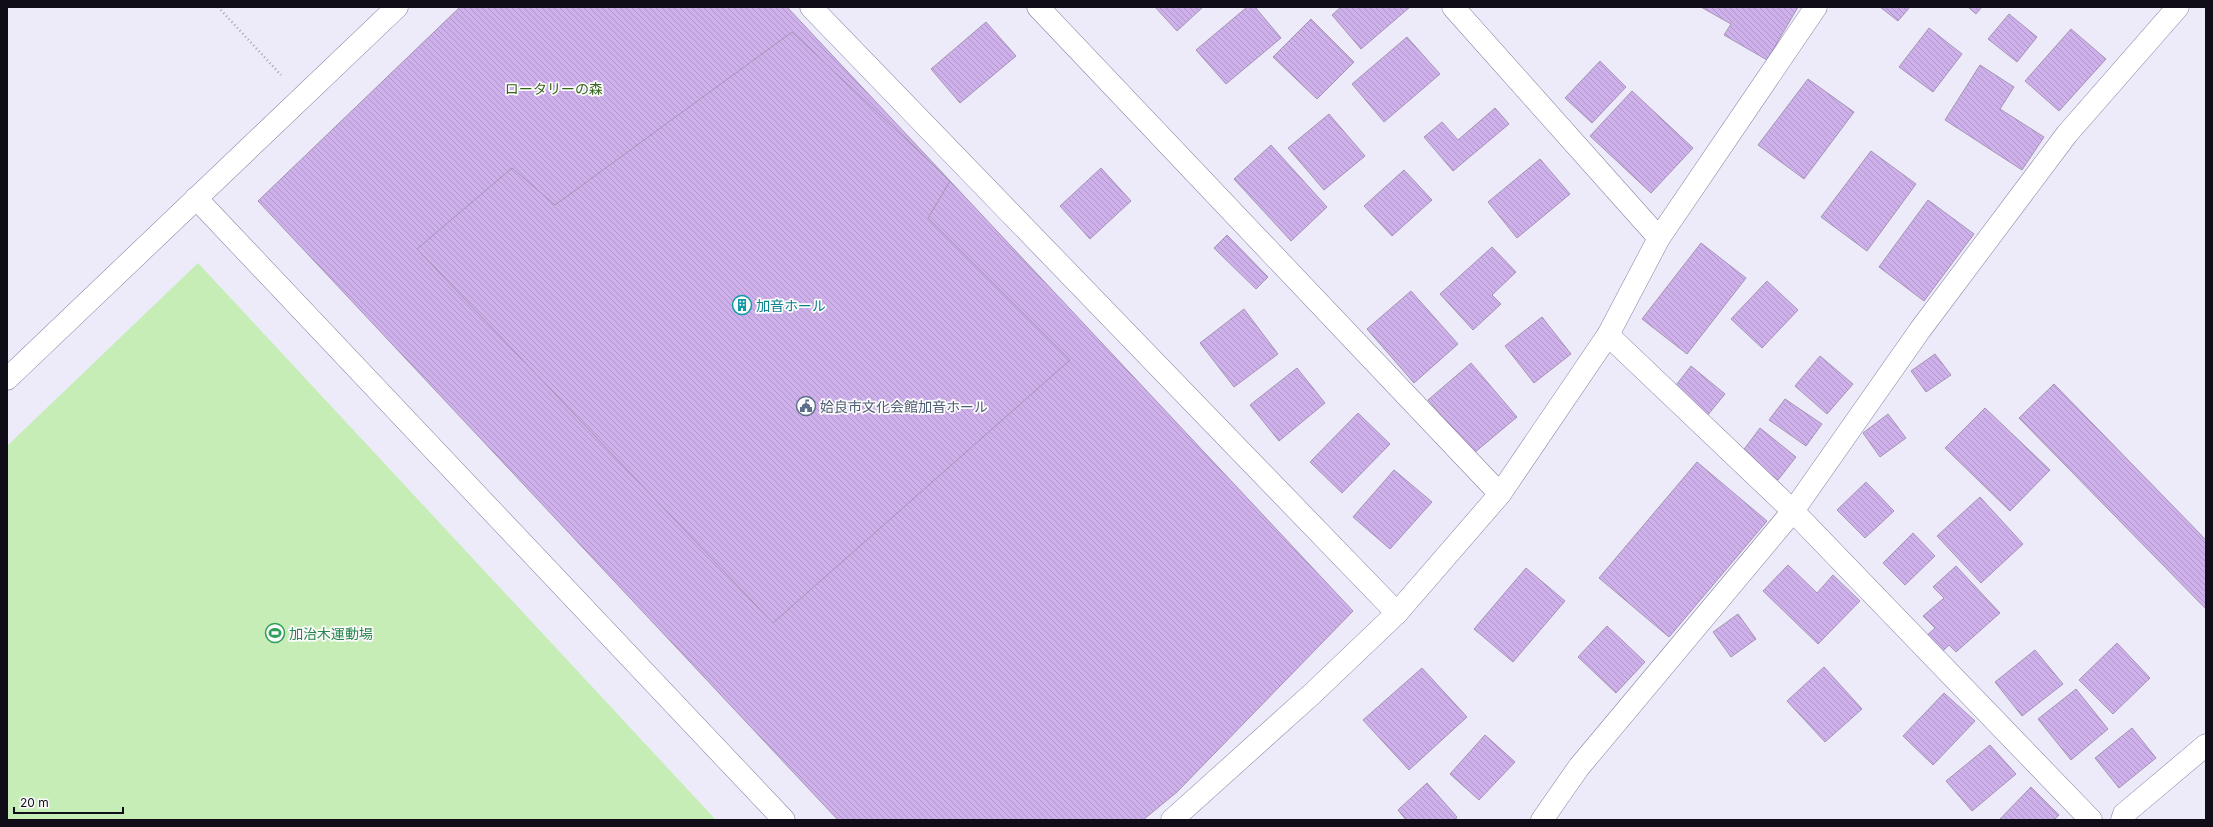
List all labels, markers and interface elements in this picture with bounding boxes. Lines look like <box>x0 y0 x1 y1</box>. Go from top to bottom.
park label: ロータリーの森 <box>505 80 603 97</box>
building icon: 加音ホール <box>731 294 753 316</box>
place label: 加音ホール <box>756 297 826 314</box>
public building icon: 姶良市文化会館加音ホール <box>795 395 817 417</box>
place label: 姶良市文化会館加音ホール <box>820 398 988 415</box>
sports icon: 加治木運動場 <box>264 622 286 644</box>
place label: 加治木運動場 <box>289 625 373 642</box>
scale bar <box>14 789 123 815</box>
text: 20 m <box>20 795 49 810</box>

